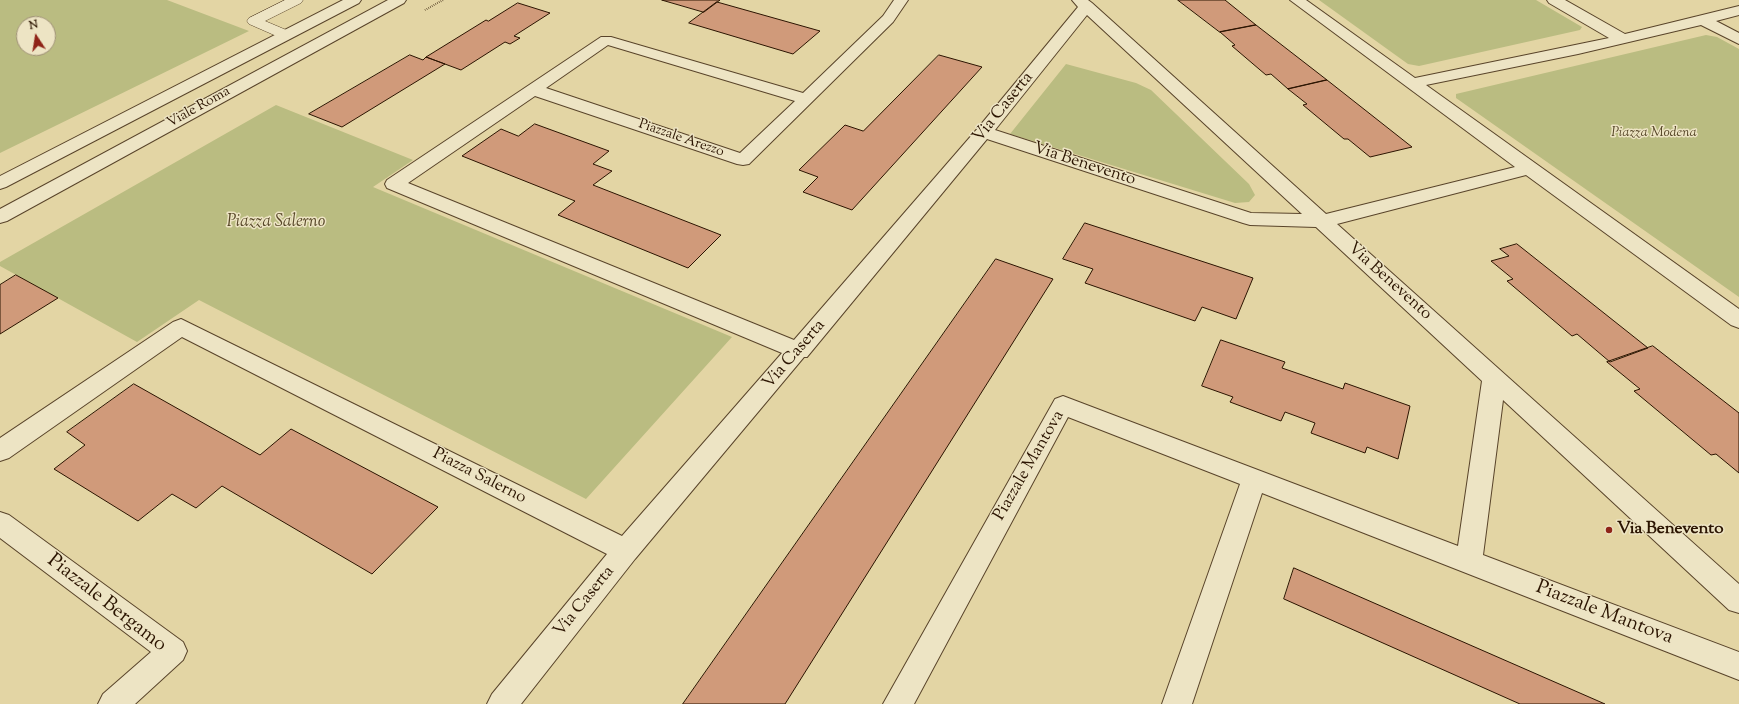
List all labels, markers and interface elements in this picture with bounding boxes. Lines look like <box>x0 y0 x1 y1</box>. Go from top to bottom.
north arrow <box>16 16 56 56</box>
text: N <box>28 17 40 34</box>
street label: Via Caserta <box>969 69 1039 147</box>
street label: Viale Roma <box>165 84 233 132</box>
street label: Piazzale Arezzo <box>636 116 726 162</box>
park label: Piazza Modena <box>1611 126 1697 142</box>
street label: Via Benevento <box>1030 139 1138 191</box>
park label: Piazza Salerno <box>227 213 325 233</box>
street label: Via Benevento <box>1343 239 1435 325</box>
street label: Via Caserta <box>759 316 831 394</box>
street label: Piazzale Mantova <box>990 407 1070 525</box>
street label: Piazza Salerno <box>429 445 529 509</box>
place label: Via Benevento <box>1617 520 1723 540</box>
marker: Via Benevento <box>1604 525 1614 535</box>
street label: Piazzale Bergamo <box>42 550 170 658</box>
street label: Via Caserta <box>550 563 620 641</box>
street label: Piazzale Mantova <box>1532 577 1676 651</box>

